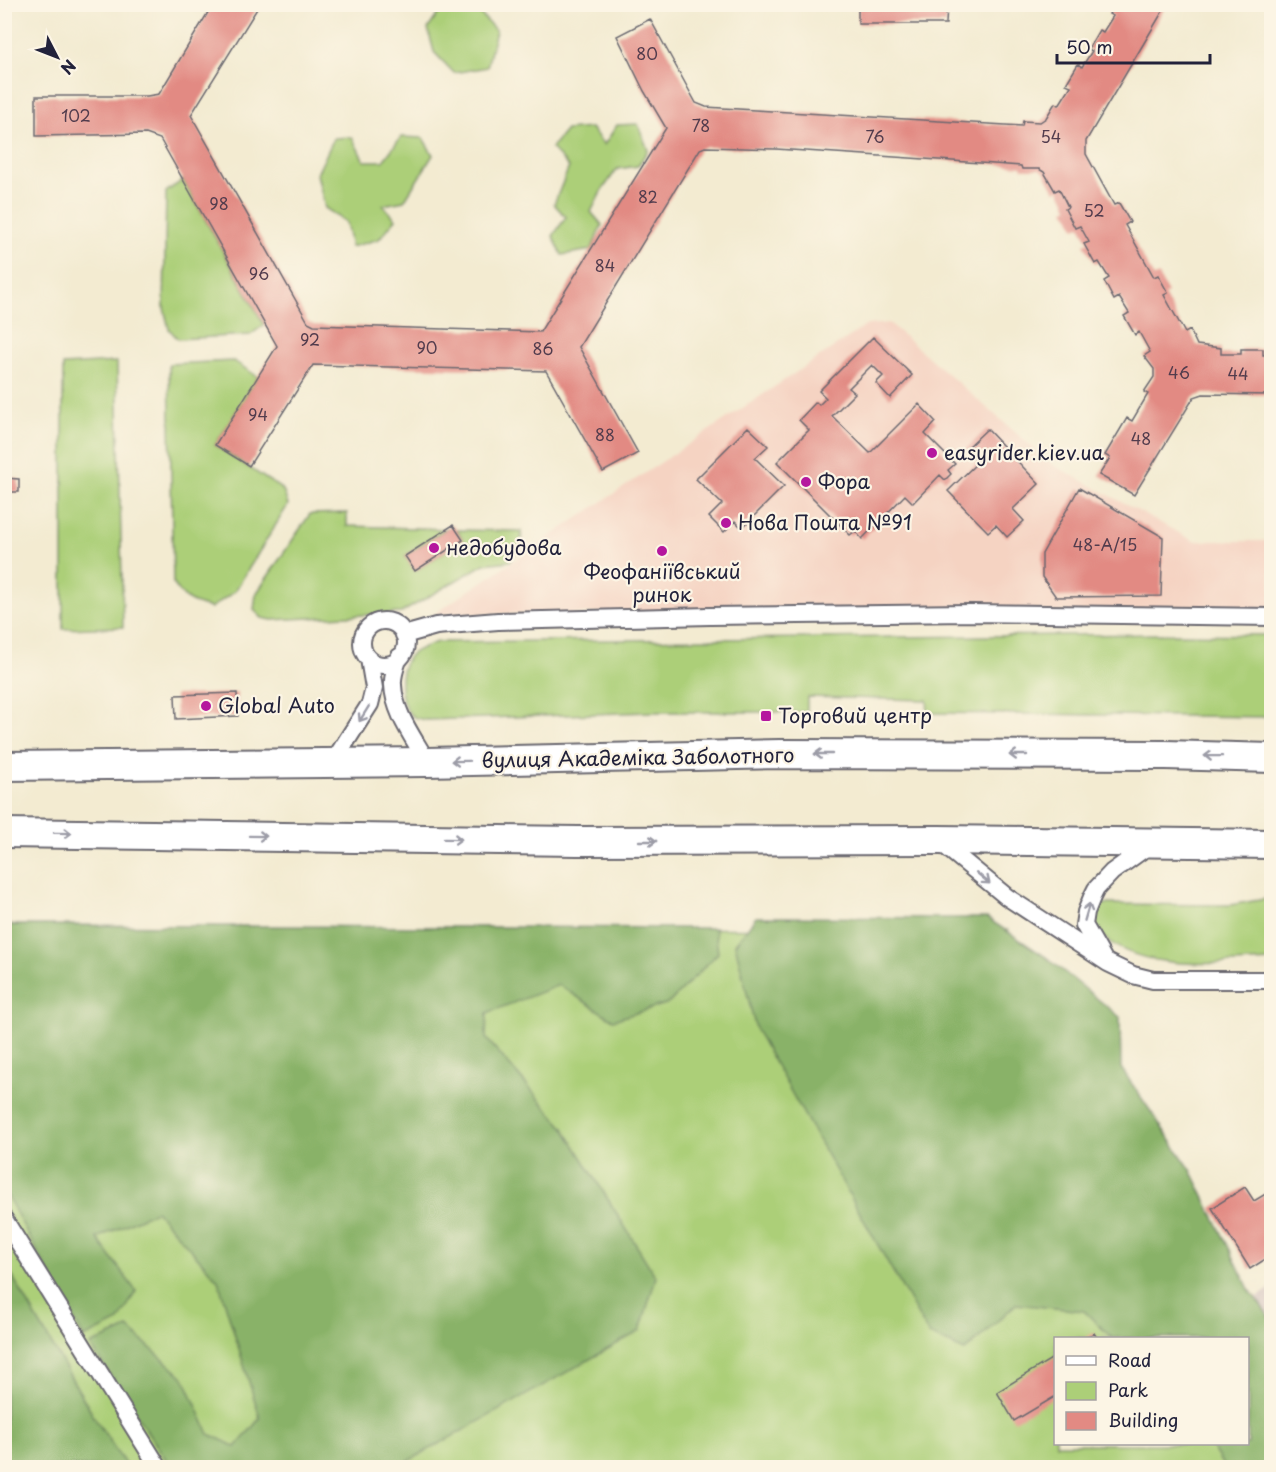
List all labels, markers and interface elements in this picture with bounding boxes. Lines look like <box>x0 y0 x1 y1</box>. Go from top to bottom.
north arrow <box>27 27 87 87</box>
scale bar <box>1057 27 1210 65</box>
text: 50 m <box>1066 33 1113 60</box>
house number: 80 <box>636 41 658 65</box>
text: N <box>56 55 82 80</box>
house number: 102 <box>61 103 91 127</box>
house number: 78 <box>692 113 710 137</box>
house number: 76 <box>865 124 885 148</box>
house number: 54 <box>1041 124 1061 148</box>
house number: 82 <box>638 184 658 208</box>
house number: 98 <box>209 191 229 215</box>
house number: 52 <box>1083 198 1105 222</box>
house number: 84 <box>595 253 615 277</box>
house number: 96 <box>249 261 269 285</box>
house number: 92 <box>300 327 320 351</box>
house number: 90 <box>416 335 438 359</box>
house number: 86 <box>533 336 553 360</box>
house number: 46 <box>1168 360 1190 384</box>
house number: 44 <box>1227 361 1249 385</box>
house number: 94 <box>248 402 268 426</box>
house number: 88 <box>595 422 615 446</box>
house number: 48 <box>1131 426 1151 450</box>
place label: easyrider.kiev.ua <box>944 437 1105 467</box>
marker: easyrider.kiev.ua <box>925 446 939 460</box>
place label: Фора <box>818 466 871 496</box>
marker: Фора <box>799 475 813 489</box>
place label: Нова Пошта №91 <box>738 507 912 537</box>
marker: Нова Пошта №91 <box>719 516 733 530</box>
place label: недобудова <box>446 532 562 562</box>
house number: 48-А/15 <box>1073 532 1137 556</box>
marker: недобудова <box>427 541 441 555</box>
marker: Феофаніївський ринок <box>655 544 669 558</box>
place label: Феофаніївський ринок <box>583 556 741 609</box>
place label: Global Auto <box>218 690 335 720</box>
marker: Global Auto <box>199 699 213 713</box>
place label: Торговий центр <box>778 700 932 730</box>
one-way arrow <box>357 705 369 722</box>
marker: Торговий центр <box>759 709 773 723</box>
street label: вулиця Академіка Заболотного <box>481 739 795 775</box>
one-way arrow <box>814 748 834 760</box>
one-way arrow <box>1009 749 1029 761</box>
one-way arrow <box>1204 751 1224 762</box>
one-way arrow <box>451 755 471 767</box>
one-way arrow <box>52 827 72 839</box>
one-way arrow <box>247 830 267 842</box>
one-way arrow <box>442 833 462 845</box>
one-way arrow <box>637 835 657 847</box>
one-way arrow <box>975 871 990 885</box>
one-way arrow <box>1082 903 1093 922</box>
legend <box>1054 1337 1249 1445</box>
text: Road <box>1108 1346 1152 1373</box>
text: Park <box>1108 1376 1148 1403</box>
text: Building <box>1108 1406 1178 1433</box>

